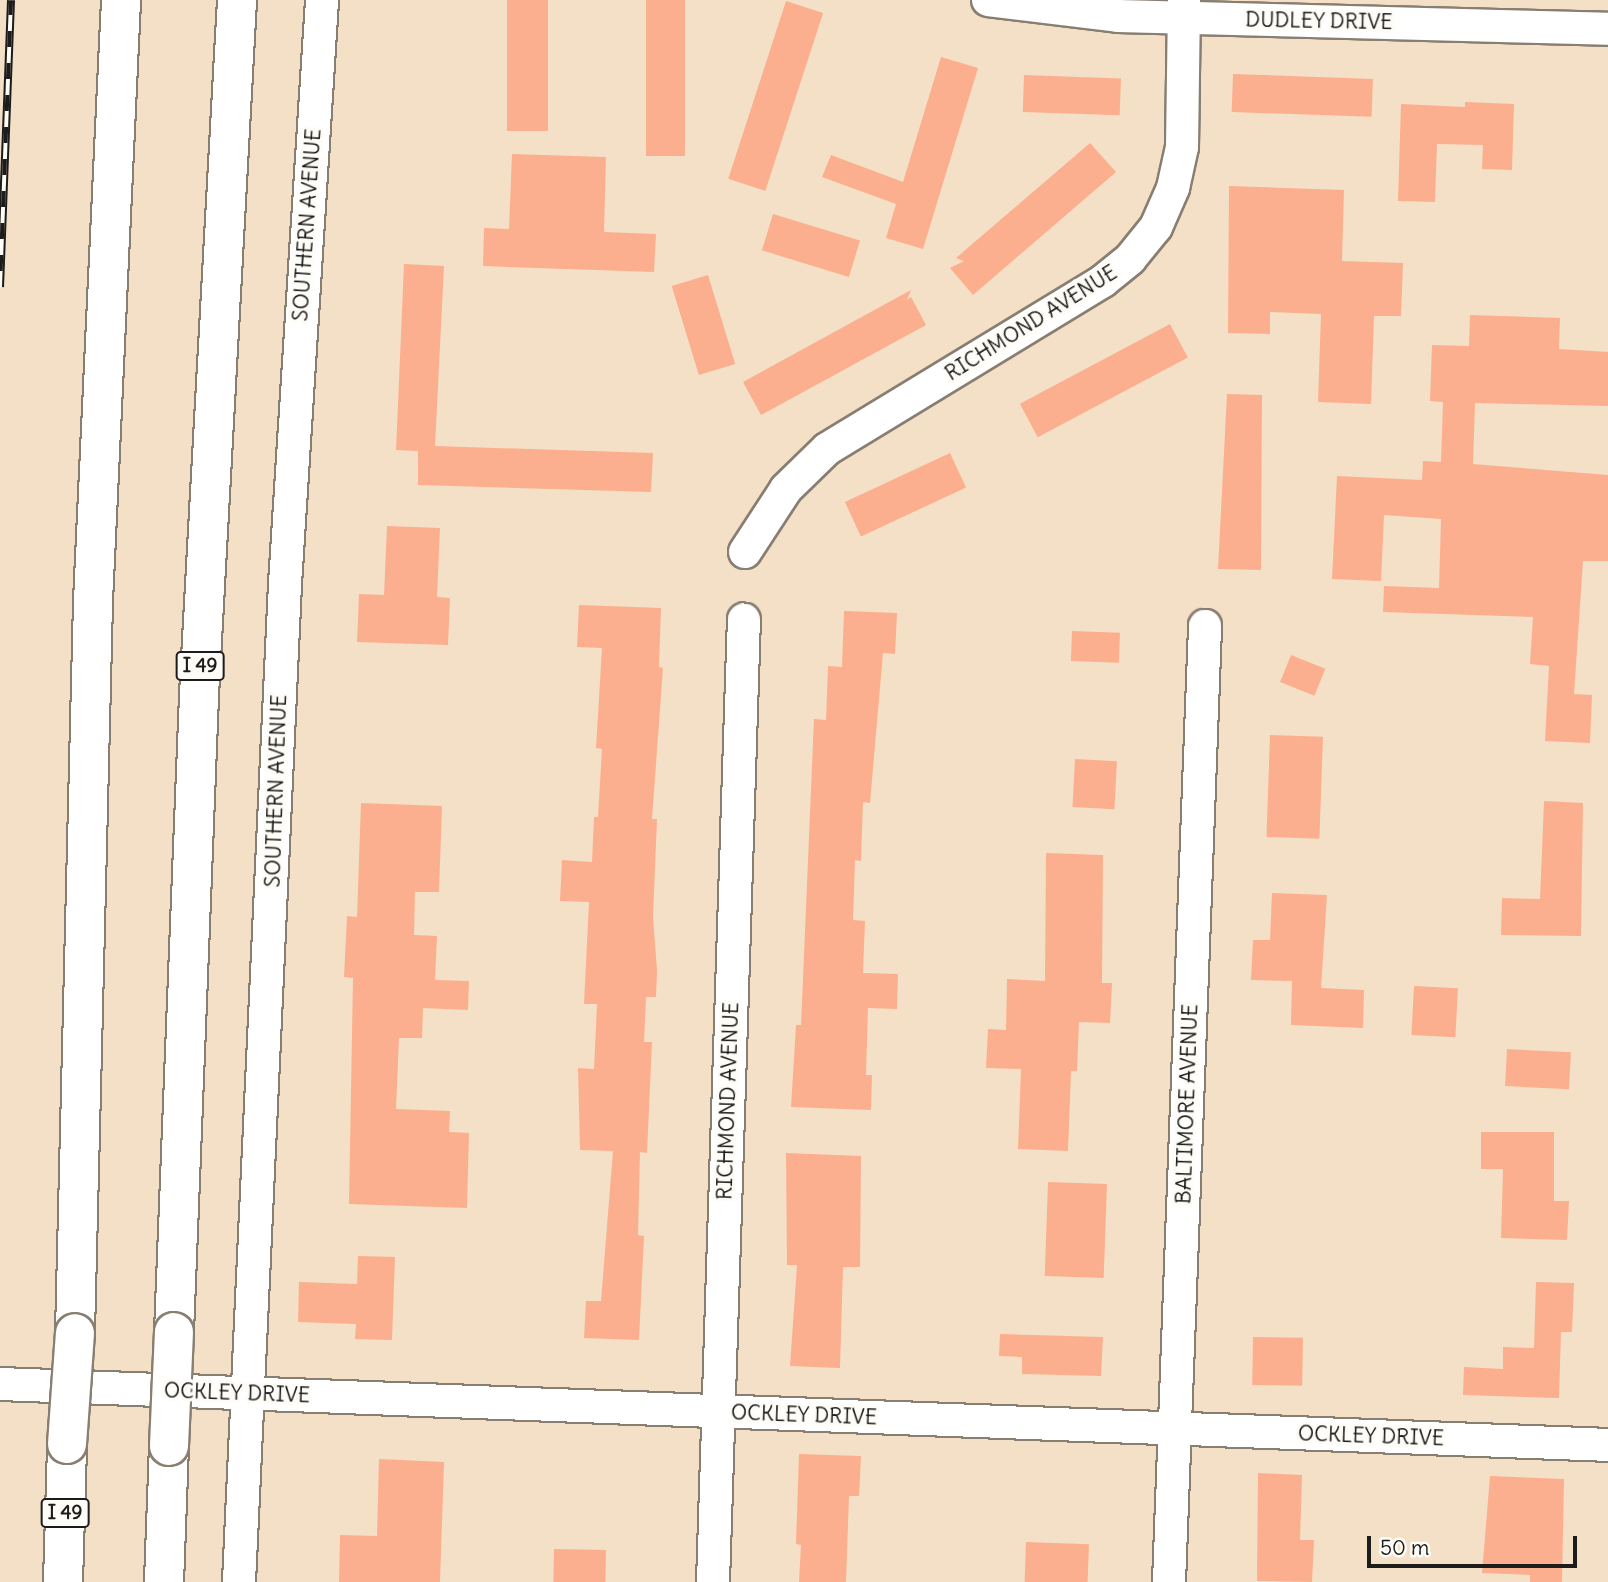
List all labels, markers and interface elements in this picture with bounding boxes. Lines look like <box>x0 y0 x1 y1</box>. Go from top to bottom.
street label: DUDLEY DRIVE <box>1245 7 1393 35</box>
street label: SOUTHERN AVENUE <box>288 128 326 322</box>
street label: RICHMOND AVENUE <box>940 260 1122 386</box>
road number: I 49 <box>176 650 224 681</box>
street label: SOUTHERN AVENUE <box>260 694 292 888</box>
street label: RICHMOND AVENUE <box>712 1002 744 1200</box>
street label: BALTIMORE AVENUE <box>1171 1003 1203 1205</box>
street label: OCKLEY DRIVE <box>163 1378 311 1408</box>
street label: OCKLEY DRIVE <box>730 1400 878 1430</box>
street label: OCKLEY DRIVE <box>1297 1421 1445 1451</box>
road number: I 49 <box>41 1498 90 1528</box>
scale bar <box>1370 1522 1580 1566</box>
text: 50 m <box>1380 1534 1429 1561</box>

